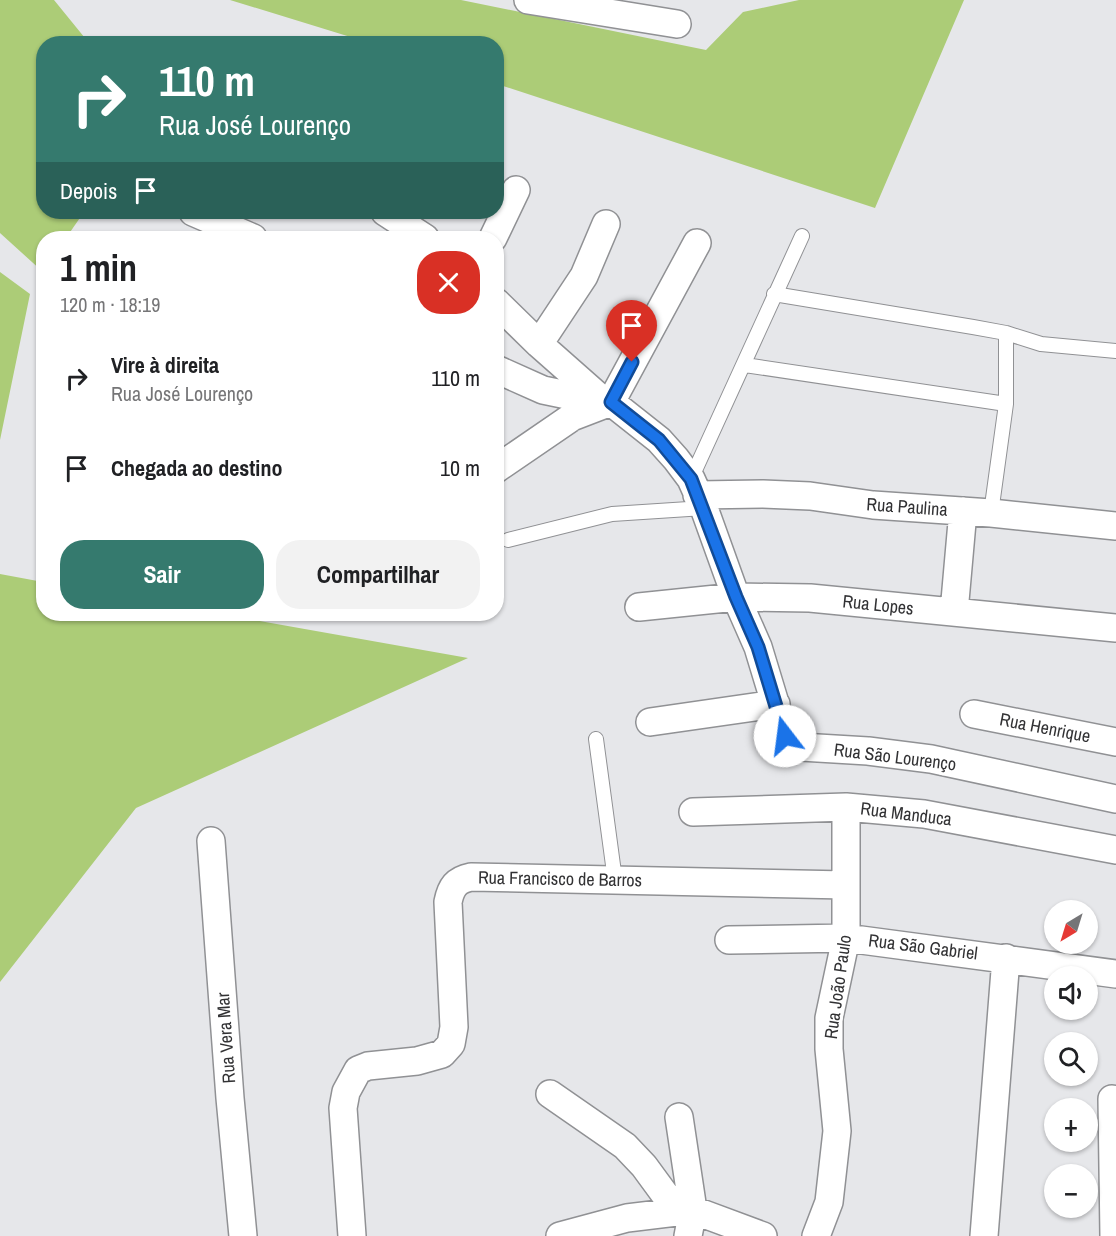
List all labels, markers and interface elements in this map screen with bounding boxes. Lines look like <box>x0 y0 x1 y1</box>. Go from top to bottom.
text: 110 m <box>159 53 255 109</box>
icon: right <box>60 60 138 138</box>
text: Rua José Lourenço <box>159 107 351 143</box>
icon: arrive <box>129 174 162 207</box>
text: Depois <box>60 176 117 206</box>
text: 1 min <box>60 244 137 292</box>
button: close <box>417 251 480 314</box>
text: 120 m · 18:19 <box>60 291 160 318</box>
pin <box>606 300 657 362</box>
icon: arrive <box>615 309 648 342</box>
text: Vire à direita <box>111 350 219 380</box>
icon: right <box>60 362 93 395</box>
text: 110 m <box>431 363 480 393</box>
text: Rua José Lourenço <box>111 380 253 407</box>
icon: arrive <box>60 452 93 485</box>
text: Chegada ao destino <box>111 453 282 483</box>
text: 10 m <box>440 453 480 483</box>
street label: Rua Paulina <box>866 491 948 522</box>
button: Sair <box>60 540 264 609</box>
button: Compartilhar <box>276 540 480 609</box>
street label: Rua Lopes <box>841 588 915 621</box>
position arrow <box>753 704 817 768</box>
street label: Rua Henrique <box>998 706 1093 749</box>
street label: Rua São Lourenço <box>832 737 958 776</box>
street label: Rua Manduca <box>859 795 953 832</box>
street label: Rua Francisco de Barros <box>478 865 642 892</box>
north arrow <box>1044 900 1098 954</box>
map controls <box>1044 900 1098 1218</box>
street label: Rua São Gabriel <box>867 927 979 966</box>
street label: Rua João Paulo <box>818 933 857 1041</box>
button: sound <box>1044 966 1098 1020</box>
street label: Rua Vera Mar <box>210 992 241 1084</box>
button: search <box>1044 1032 1098 1086</box>
button: + <box>1044 1098 1098 1152</box>
button: − <box>1044 1164 1098 1218</box>

